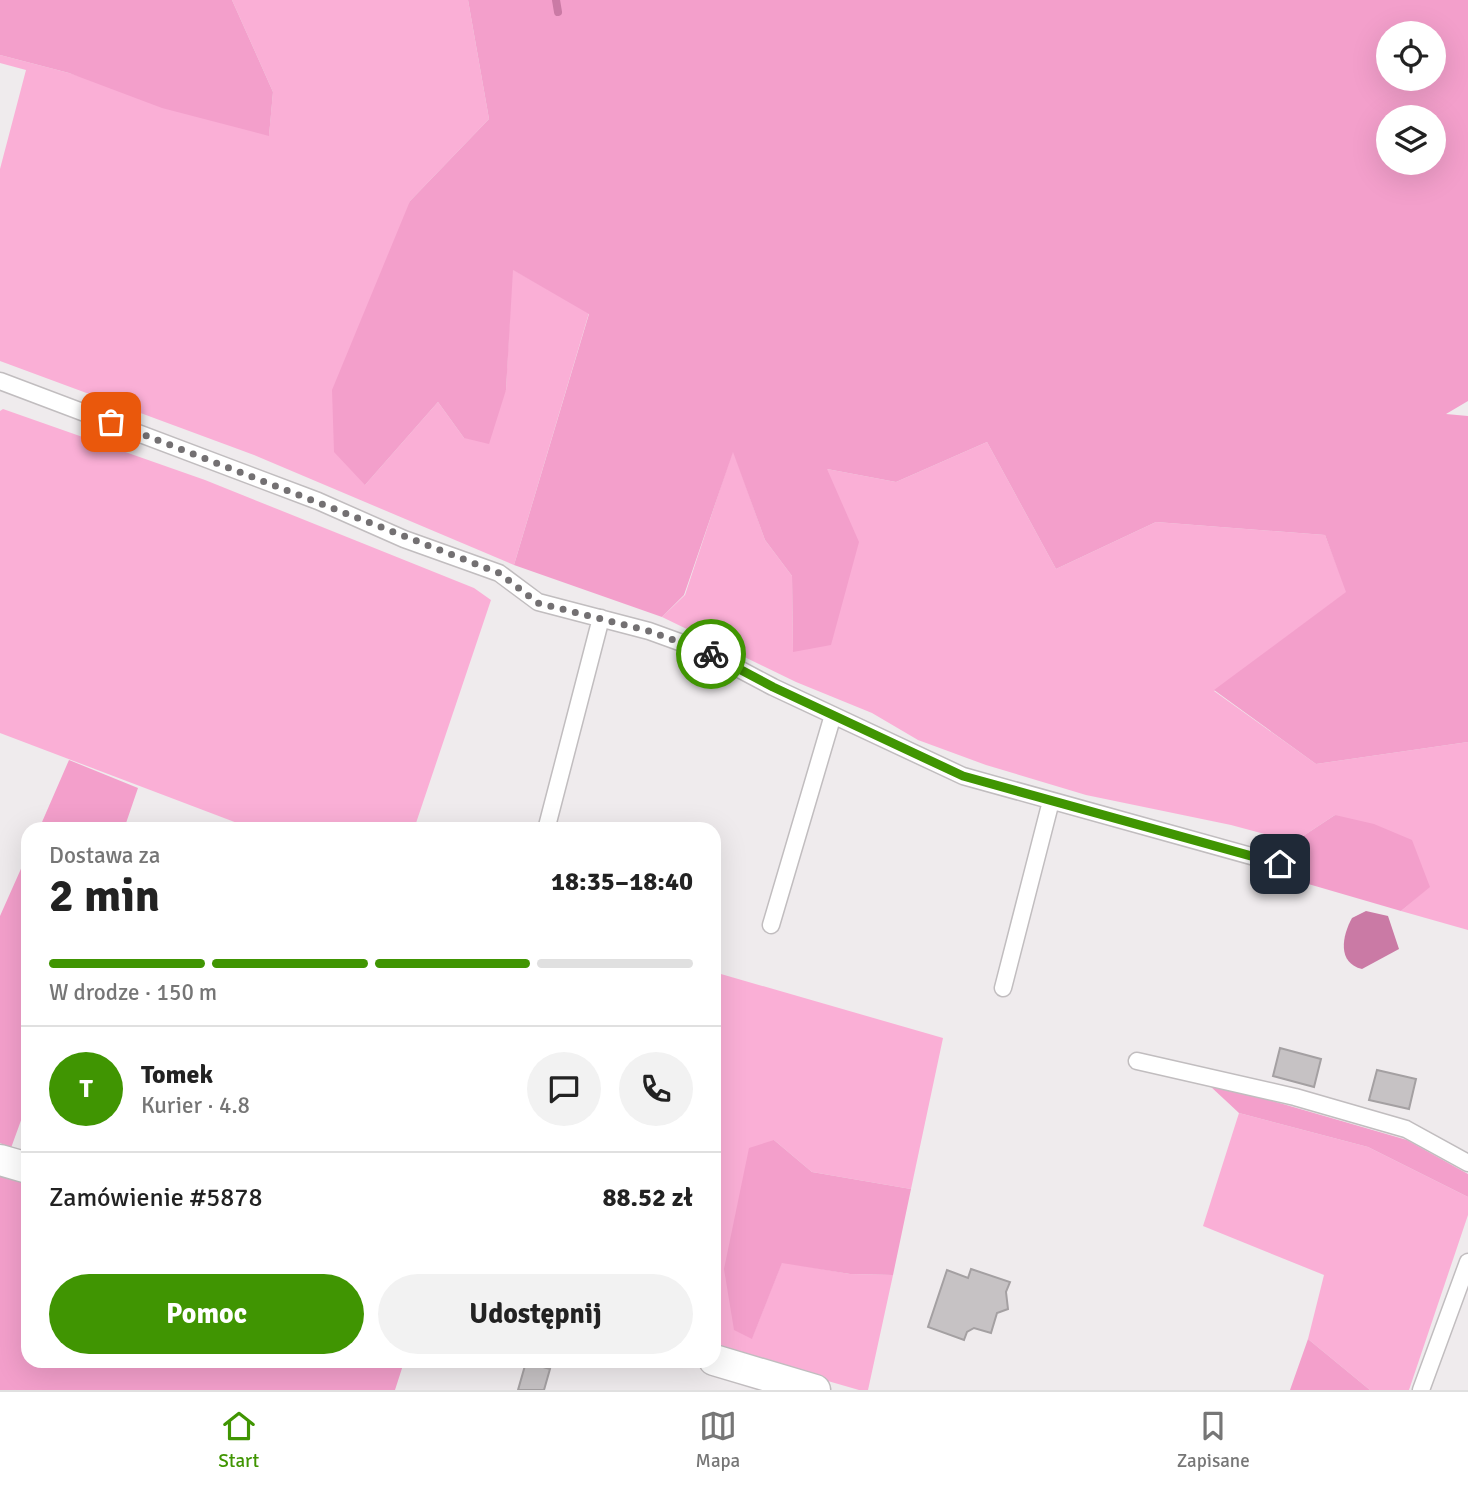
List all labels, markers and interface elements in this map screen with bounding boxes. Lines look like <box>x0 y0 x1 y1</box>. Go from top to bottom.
map controls <box>1376 21 1446 175</box>
button: locate <box>1376 21 1446 91</box>
button: layers <box>1376 105 1446 175</box>
pin <box>81 392 141 452</box>
icon: bag <box>92 403 130 441</box>
courier <box>676 619 746 689</box>
icon: bike <box>692 635 730 673</box>
pin <box>1250 834 1310 894</box>
text: Dostawa za <box>49 841 160 870</box>
icon: home <box>1261 845 1299 883</box>
text: 18:35–18:40 <box>551 866 693 898</box>
text: 2 min <box>49 868 160 924</box>
text: W drodze · 150 m <box>49 978 217 1007</box>
button: chat <box>527 1052 601 1126</box>
button: phone <box>619 1052 693 1126</box>
text: Tomek <box>141 1059 213 1091</box>
text: T <box>79 1073 93 1105</box>
text: Kurier · 4.8 <box>141 1091 250 1120</box>
text: Zamówienie #5878 <box>49 1182 262 1214</box>
text: 88.52 zł <box>602 1182 693 1214</box>
button: Pomoc <box>49 1274 364 1354</box>
button: Udostępnij <box>378 1274 693 1354</box>
tab: Start <box>218 1407 259 1473</box>
tab: Mapa <box>696 1407 740 1473</box>
tab: Zapisane <box>1177 1407 1250 1473</box>

